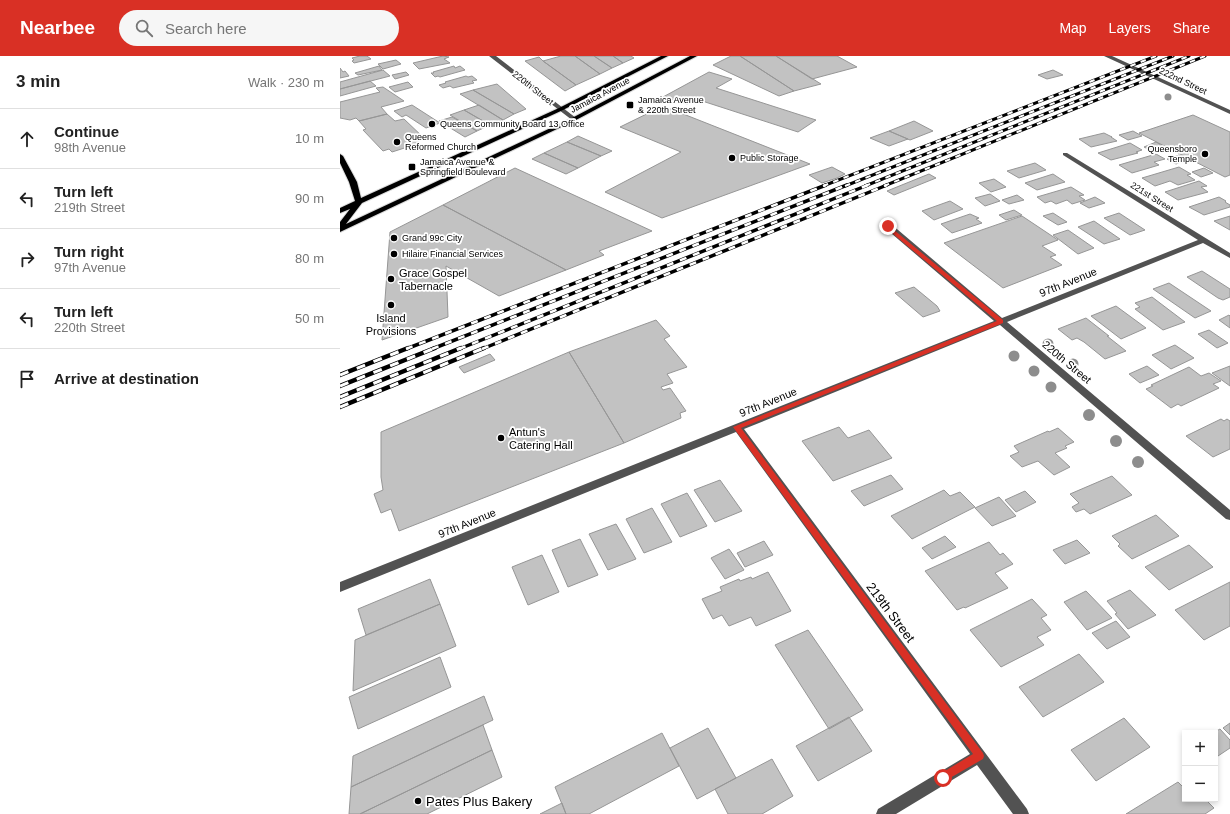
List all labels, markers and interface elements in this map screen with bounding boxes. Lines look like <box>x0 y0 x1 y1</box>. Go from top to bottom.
search box <box>119 10 399 46</box>
text: Nearbee <box>20 17 95 38</box>
icon: search <box>133 17 155 39</box>
text: Search here <box>165 20 247 37</box>
text: Map <box>1059 20 1087 36</box>
text: Layers <box>1109 20 1151 36</box>
text: Share <box>1173 20 1210 36</box>
street label: 222nd Street <box>1158 66 1209 97</box>
street label: 220th Street <box>511 69 556 107</box>
text: 3 min <box>16 72 60 91</box>
text: Walk · 230 m <box>248 75 324 90</box>
street label: Jamaica Avenue <box>569 75 631 115</box>
place label: Jamaica Avenue & 220th Street <box>638 95 704 115</box>
marker: Jamaica Avenue & 220th Street <box>625 100 635 110</box>
marker: Queens Community Board 13 Office <box>427 119 437 129</box>
place label: Queens Community Board 13 Office <box>440 119 584 129</box>
text: Continue <box>54 123 119 140</box>
icon: ahead <box>16 128 38 150</box>
text: 10 m <box>295 131 324 146</box>
place label: Queens Reformed Church <box>405 132 476 152</box>
marker: Queens Reformed Church <box>392 137 402 147</box>
text: 98th Avenue <box>54 140 126 155</box>
place label: Queensboro Temple <box>1147 144 1197 164</box>
marker: Queensboro Temple <box>1200 149 1210 159</box>
marker: Public Storage <box>727 153 737 163</box>
place label: Public Storage <box>740 153 799 163</box>
place label: Jamaica Avenue & Springfield Boulevard <box>420 157 506 177</box>
marker: Jamaica Avenue & Springfield Boulevard <box>407 162 417 172</box>
street label: 221st Street <box>1129 180 1176 214</box>
text: Turn left <box>54 183 113 200</box>
icon: left <box>16 188 38 210</box>
text: 90 m <box>295 191 324 206</box>
text: 219th Street <box>54 200 125 215</box>
route end <box>879 217 897 235</box>
marker: Grand 99c City <box>389 233 399 243</box>
place label: Grand 99c City <box>402 233 463 243</box>
text: Turn right <box>54 243 124 260</box>
icon: right <box>16 248 38 270</box>
marker: Hilaire Financial Services <box>389 249 399 259</box>
place label: Hilaire Financial Services <box>402 249 504 259</box>
text: 80 m <box>295 251 324 266</box>
text: 97th Avenue <box>54 260 126 275</box>
street label: 97th Avenue <box>1037 265 1099 299</box>
place label: Grace Gospel Tabernacle <box>399 267 467 292</box>
marker: Grace Gospel Tabernacle <box>386 274 396 284</box>
marker: Island Provisions <box>386 300 396 310</box>
text: Turn left <box>54 303 113 320</box>
icon: left <box>16 308 38 330</box>
text: 50 m <box>295 311 324 326</box>
place label: Island Provisions <box>366 312 417 337</box>
text: 220th Street <box>54 320 125 335</box>
street label: 220th Street <box>1040 338 1094 386</box>
icon: arrive <box>16 368 38 390</box>
text: Arrive at destination <box>54 370 199 387</box>
street label: 97th Avenue <box>737 385 799 419</box>
place label: Antun's Catering Hall <box>509 426 573 451</box>
marker: Antun's Catering Hall <box>496 433 506 443</box>
street label: 97th Avenue <box>436 506 498 540</box>
street label: 219th Street <box>863 580 918 645</box>
map controls <box>1182 730 1218 802</box>
button: + <box>1182 730 1218 766</box>
button: − <box>1182 766 1218 802</box>
route start <box>934 769 952 787</box>
place label: Pates Plus Bakery <box>426 794 533 809</box>
marker: Pates Plus Bakery <box>413 796 423 806</box>

